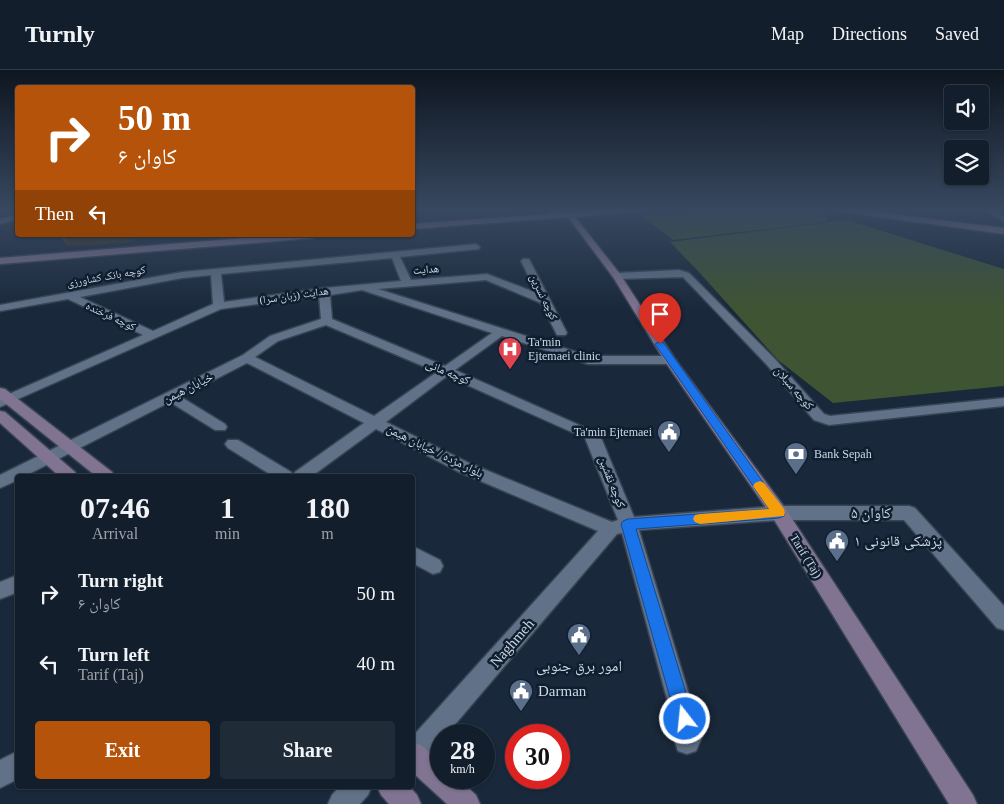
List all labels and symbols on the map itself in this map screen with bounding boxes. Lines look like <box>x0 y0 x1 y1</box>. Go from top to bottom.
street label: هدایت <box>413 262 440 276</box>
street label: کوچه بانک کشاورزی <box>66 263 147 290</box>
street label: کوچه نسرین <box>527 272 560 323</box>
street label: هدایت (زبان سرا) <box>259 284 330 307</box>
pin <box>639 293 681 344</box>
street label: کوچه فرخنده <box>84 299 138 334</box>
place label: Ta'min Ejtemaei clinic <box>528 335 600 363</box>
hospital icon: Ta'min Ejtemaei clinic <box>497 336 523 370</box>
street label: کوچه مانی <box>424 356 472 388</box>
street label: کوچه سبلان <box>771 364 816 413</box>
street label: خیابان هیمن <box>161 369 216 407</box>
public building icon: Ta'min Ejtemaei <box>656 419 682 453</box>
street label: بلوار مژده / خیابان هیمن <box>384 422 486 481</box>
place label: Ta'min Ejtemaei <box>574 425 653 439</box>
bank icon: Bank Sepah <box>783 441 809 475</box>
place label: Bank Sepah <box>814 447 872 461</box>
street label: کوچه نقشین <box>596 454 628 510</box>
street label: کاوان ۵ <box>851 505 891 523</box>
public building icon: پزشکی قانونی ۱ <box>824 528 850 562</box>
street label: Tarif (Taj) <box>787 531 825 581</box>
place label: پزشکی قانونی ۱ <box>854 533 942 551</box>
street label: Naghmeh <box>487 615 537 670</box>
public building icon: امور برق جنوبی <box>566 622 592 656</box>
place label: امور برق جنوبی <box>536 658 622 676</box>
public building icon: Darman <box>508 678 534 712</box>
place label: Darman <box>538 683 587 699</box>
position arrow <box>658 692 710 744</box>
speed limit sign: 30 <box>505 724 570 789</box>

